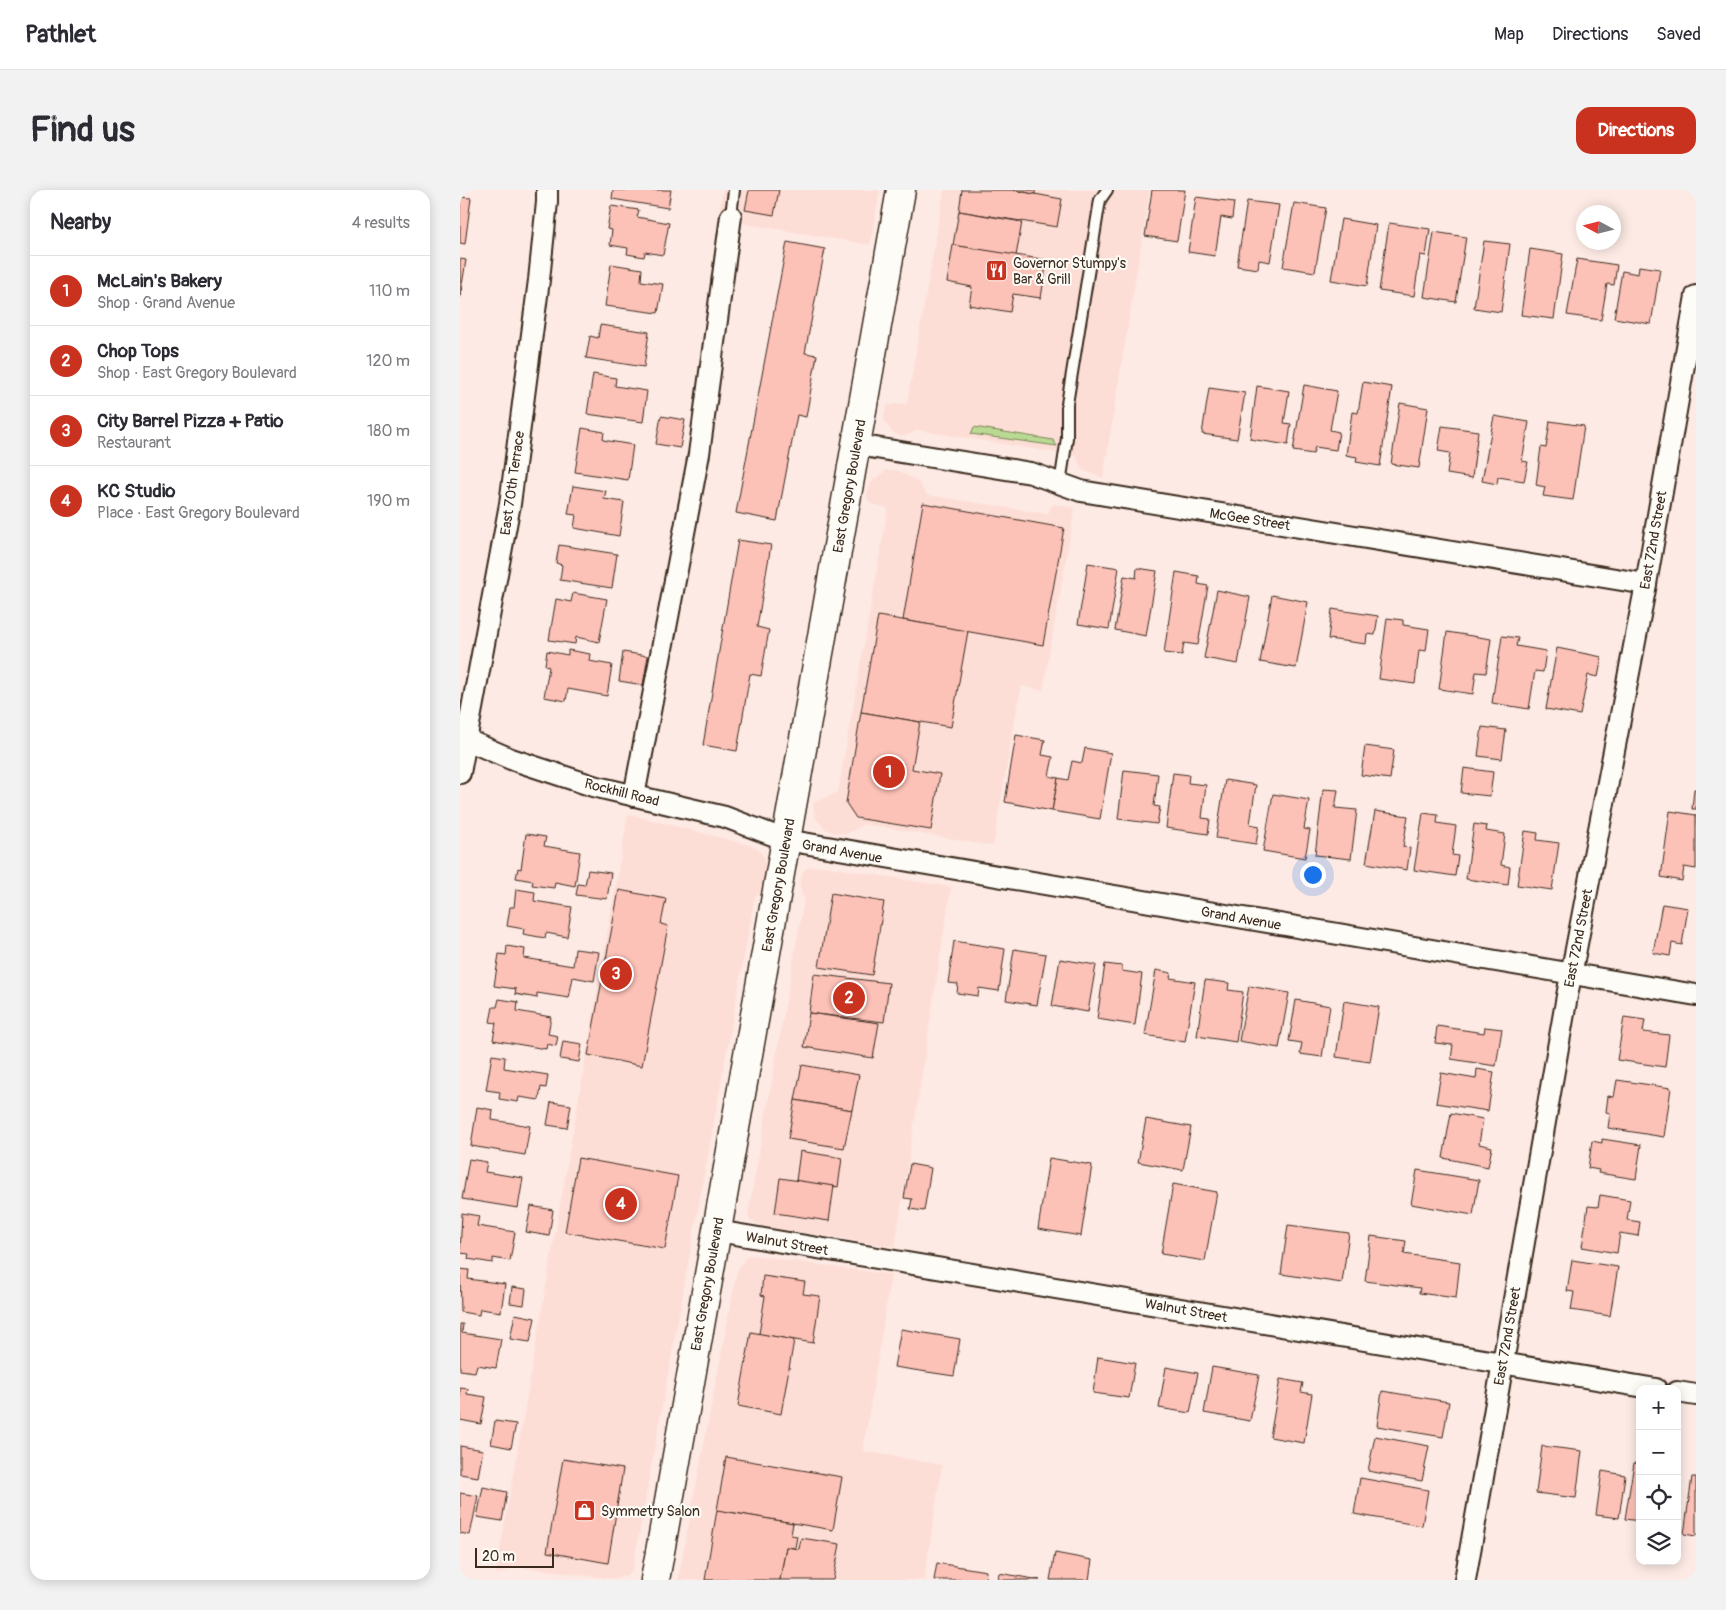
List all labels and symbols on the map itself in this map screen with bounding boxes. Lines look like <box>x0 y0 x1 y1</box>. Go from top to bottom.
north arrow <box>1576 205 1621 250</box>
place label: Governor Stumpy's Bar & Grill <box>1013 255 1127 288</box>
restaurant icon: Governor Stumpy's Bar & Grill <box>985 259 1009 283</box>
street label: East Gregory Boulevard <box>829 418 870 554</box>
street label: East 70th Terrace <box>497 430 528 536</box>
street label: East 72nd Street <box>1636 489 1671 591</box>
street label: McGee Street <box>1208 505 1292 534</box>
pin: 1 <box>873 753 905 791</box>
street label: Rockhill Road <box>583 775 661 810</box>
street label: East Gregory Boulevard <box>758 817 799 953</box>
street label: Grand Avenue <box>800 836 883 867</box>
your location <box>1300 862 1326 888</box>
street label: East 72nd Street <box>1561 887 1596 989</box>
street label: Grand Avenue <box>1199 903 1282 934</box>
pin: 3 <box>600 955 632 993</box>
pin: 2 <box>833 979 865 1017</box>
pin: 4 <box>605 1185 637 1223</box>
street label: East Gregory Boulevard <box>687 1216 728 1352</box>
street label: Walnut Street <box>744 1228 830 1259</box>
street label: East 72nd Street <box>1490 1285 1525 1387</box>
street label: Walnut Street <box>1143 1295 1229 1326</box>
shop icon: Symmetry Salon <box>573 1499 597 1523</box>
place label: Symmetry Salon <box>601 1503 700 1520</box>
scale bar <box>475 1545 554 1568</box>

